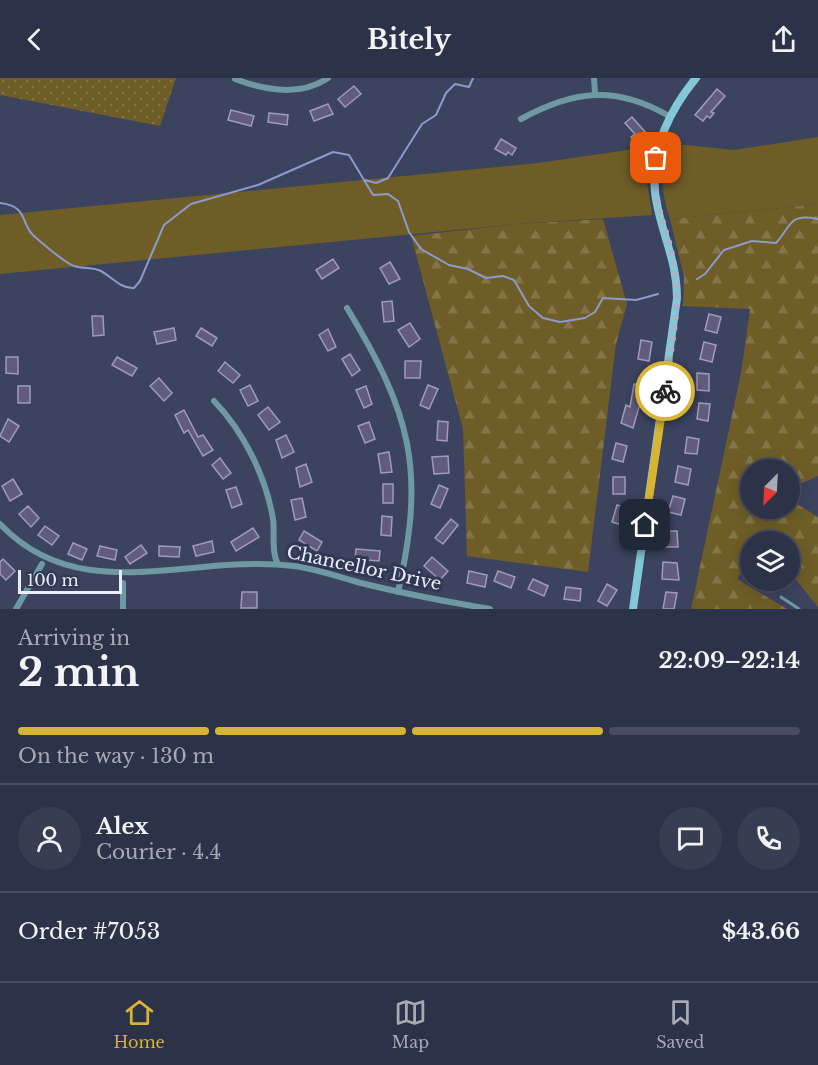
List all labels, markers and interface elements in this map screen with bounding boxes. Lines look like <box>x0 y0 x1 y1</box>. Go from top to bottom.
icon: back <box>18 23 51 56</box>
text: Bitely <box>367 23 451 56</box>
icon: share <box>767 23 800 56</box>
pin <box>630 132 681 183</box>
icon: bag <box>639 141 672 174</box>
courier <box>635 361 695 421</box>
icon: bike <box>649 375 682 408</box>
north arrow <box>740 459 800 519</box>
map controls <box>740 459 800 591</box>
pin <box>619 499 670 550</box>
icon: home <box>628 508 661 541</box>
button: layers <box>740 531 800 591</box>
street label: Chancellor Drive <box>285 541 443 595</box>
scale bar <box>18 567 122 594</box>
text: 100 m <box>27 570 79 590</box>
text: Arriving in <box>18 626 130 650</box>
text: 22:09–22:14 <box>659 647 800 674</box>
text: 2 min <box>18 648 139 697</box>
text: On the way · 130 m <box>18 744 214 768</box>
button: person <box>18 807 81 870</box>
button: chat <box>659 807 722 870</box>
button: phone <box>737 807 800 870</box>
text: Alex <box>96 813 149 840</box>
text: Courier · 4.4 <box>96 840 221 864</box>
text: Order #7053 <box>18 918 160 945</box>
text: $43.66 <box>722 918 800 945</box>
tab: Home <box>114 996 165 1052</box>
tab: Map <box>392 996 429 1052</box>
tab: Saved <box>656 996 704 1052</box>

